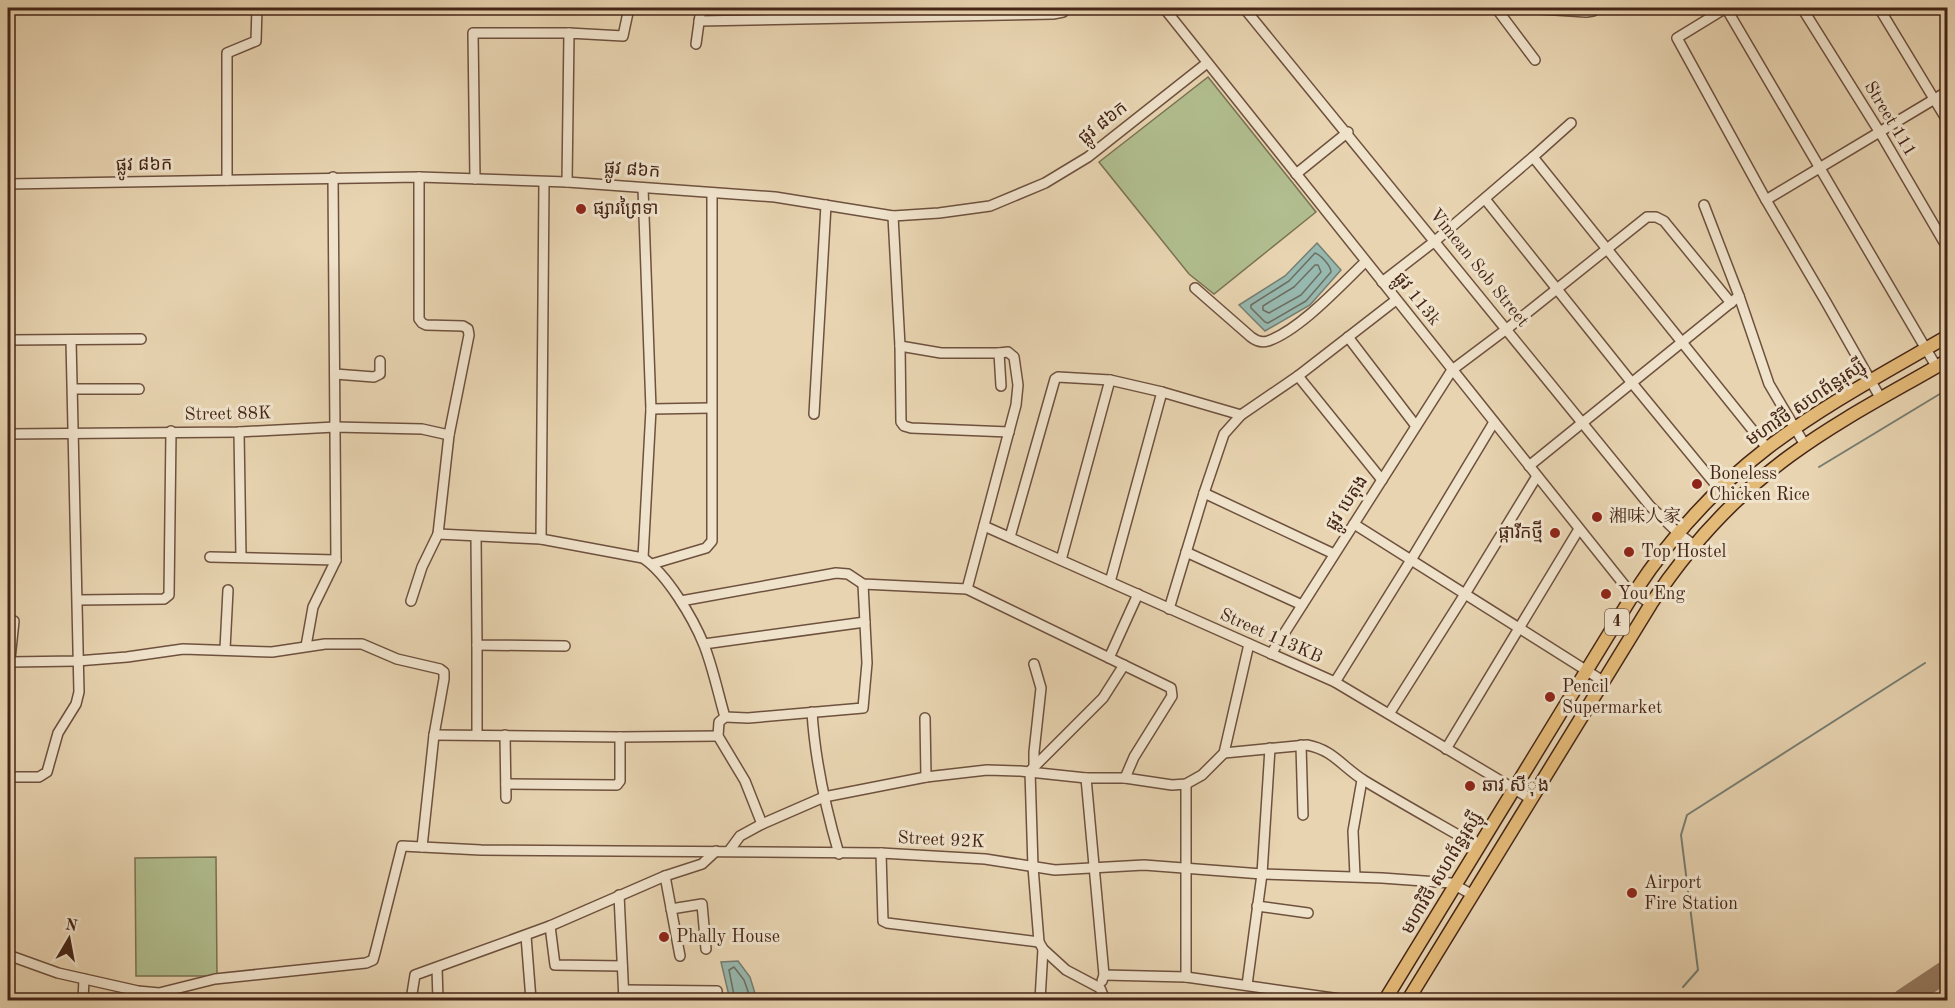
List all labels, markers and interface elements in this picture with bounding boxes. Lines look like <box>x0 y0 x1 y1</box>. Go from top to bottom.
street label: Street 111 <box>1861 78 1919 160</box>
street label: ផ្លូវ ៨៦ក <box>1075 98 1135 153</box>
street label: ផ្លូវ ៨៦ក <box>116 156 173 181</box>
street label: ផ្លូវ ៨៦ក <box>603 159 661 187</box>
place label: ផ្សារព្រៃទា <box>593 196 658 219</box>
marker: ផ្សារព្រៃទា <box>574 202 588 216</box>
street label: Vimean Sob Street <box>1426 206 1532 330</box>
street label: ផ្លូវ 113k <box>1385 269 1444 333</box>
street label: មហាវិថី សហព័ន្ធរុស្ស៊ី <box>1741 354 1872 455</box>
street label: Street 88K <box>184 404 272 424</box>
place label: Boneless Chicken Rice <box>1709 465 1810 504</box>
street label: ផ្លូវ បេតុង <box>1323 472 1377 537</box>
marker: Boneless Chicken Rice <box>1690 477 1704 491</box>
place label: 湘味人家 <box>1609 506 1681 526</box>
marker: 湘味人家 <box>1590 510 1604 524</box>
place label: ផ្ការីកថ្មី <box>1498 520 1543 543</box>
marker: ផ្ការីកថ្មី <box>1548 526 1562 540</box>
place label: Top Hostel <box>1641 543 1726 561</box>
marker: Top Hostel <box>1622 545 1636 559</box>
place label: You Eng <box>1618 585 1686 603</box>
marker: You Eng <box>1599 587 1613 601</box>
street label: Street 113KB <box>1217 605 1325 667</box>
road number: 4 <box>1605 609 1629 635</box>
place label: Pencil Supermarket <box>1562 678 1662 717</box>
marker: Pencil Supermarket <box>1543 690 1557 704</box>
place label: ឆាវ សីុង <box>1482 775 1549 797</box>
marker: ឆាវ សីុង <box>1463 779 1477 793</box>
street label: មហាវិថី សហព័ន្ធរុស្ស៊ី <box>1395 807 1491 941</box>
street label: Street 92K <box>897 829 985 851</box>
place label: Airport Fire Station <box>1644 874 1738 913</box>
marker: Airport Fire Station <box>1625 886 1639 900</box>
north arrow <box>39 909 99 969</box>
text: N <box>64 917 79 935</box>
place label: Phally House <box>676 928 780 946</box>
marker: Phally House <box>657 930 671 944</box>

